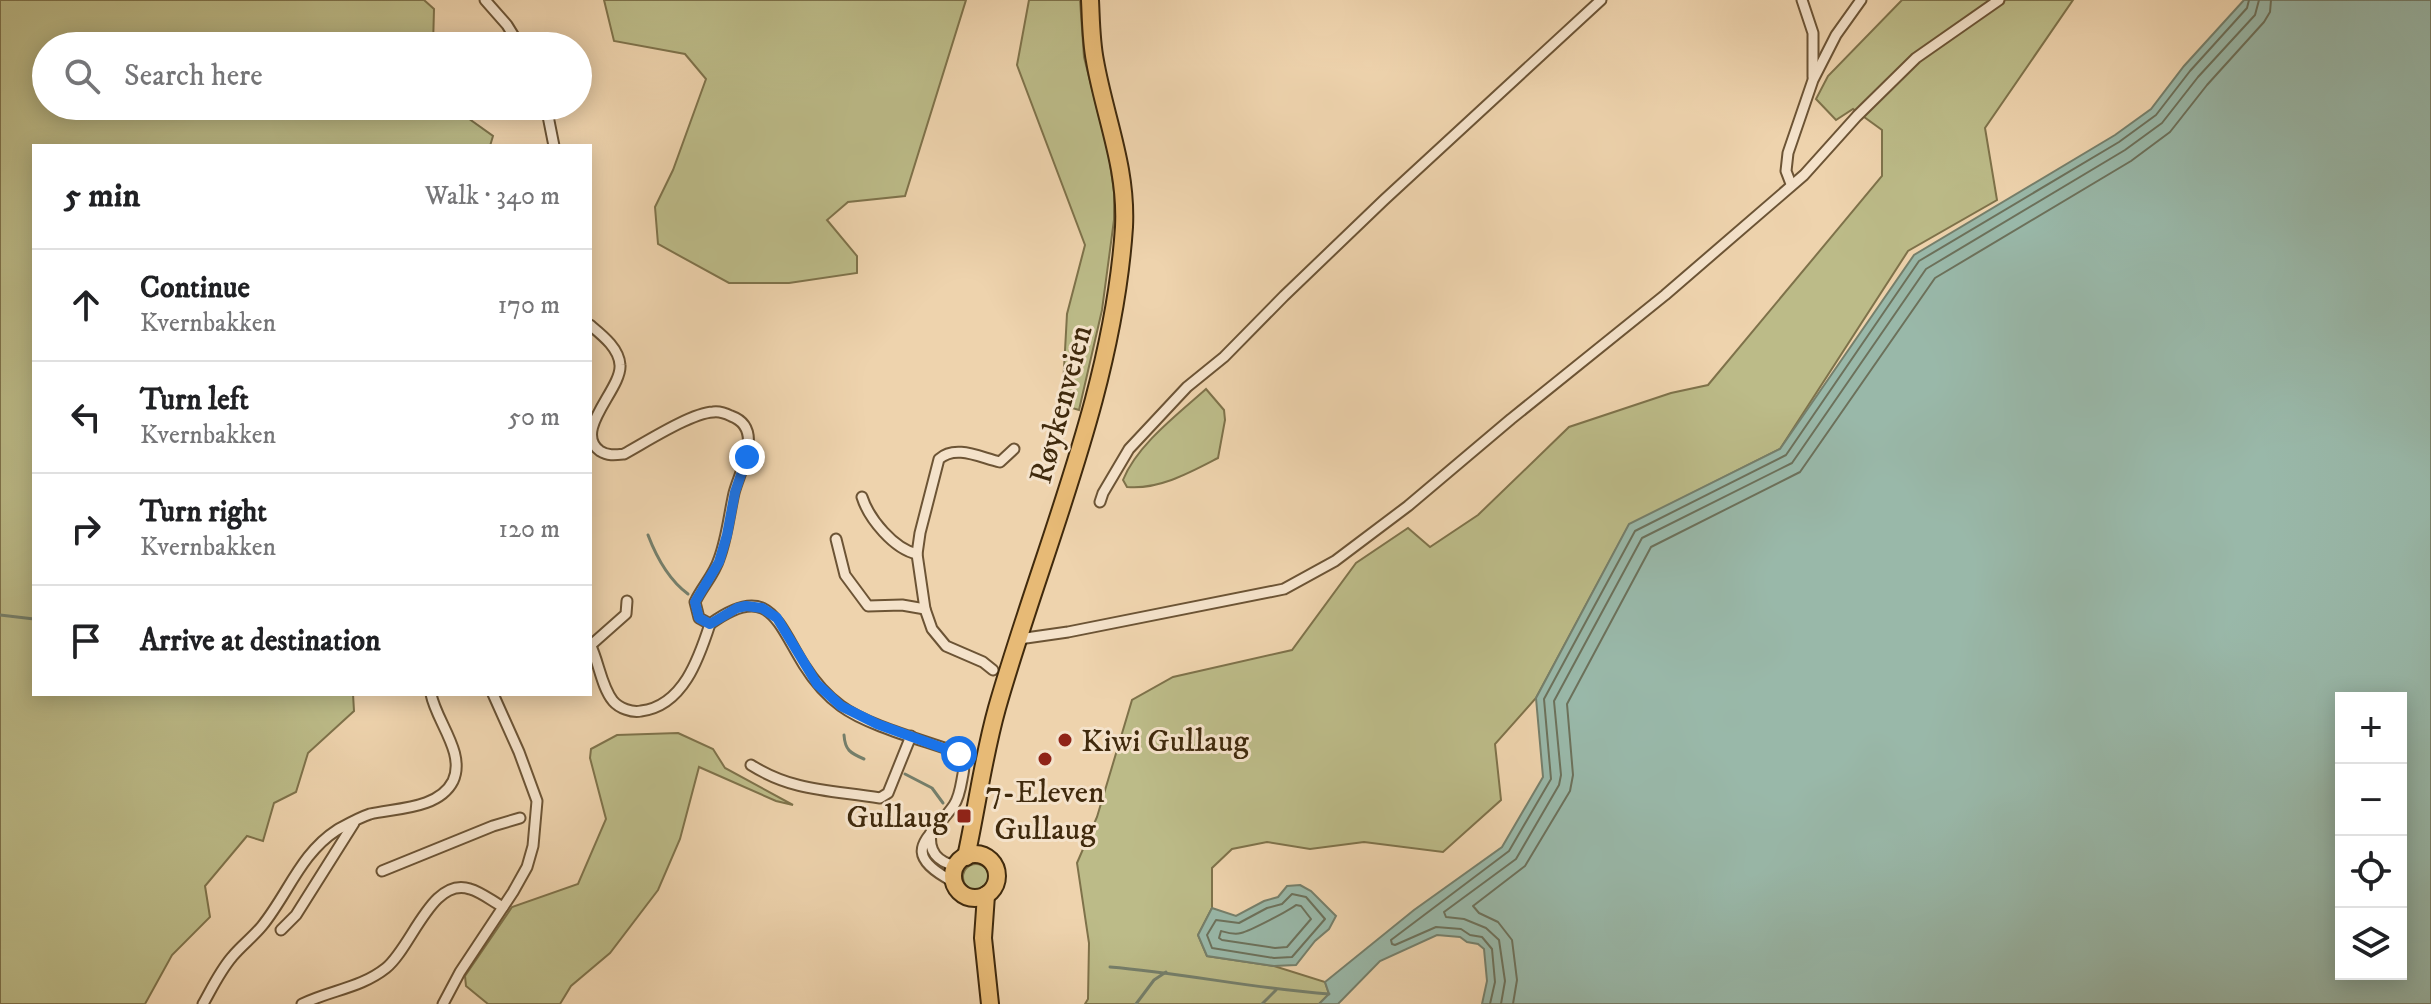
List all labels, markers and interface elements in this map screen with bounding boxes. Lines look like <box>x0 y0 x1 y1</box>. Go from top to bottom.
search box <box>32 32 592 120</box>
icon: search <box>60 54 104 98</box>
text: Search here <box>124 58 263 95</box>
text: 5 min <box>64 175 140 217</box>
text: Walk · 340 m <box>425 180 560 213</box>
text: Continue <box>140 270 250 307</box>
icon: ahead <box>64 283 108 327</box>
text: 170 m <box>498 289 560 322</box>
text: Kvernbakken <box>140 307 276 340</box>
street label: Røykenveien <box>1022 321 1102 488</box>
text: Turn left <box>140 382 249 419</box>
icon: left <box>64 395 108 439</box>
text: 50 m <box>508 401 560 434</box>
text: Kvernbakken <box>140 419 276 452</box>
route end <box>729 439 765 475</box>
text: Turn right <box>140 494 267 531</box>
icon: right <box>64 507 108 551</box>
text: 120 m <box>499 513 560 546</box>
text: Kvernbakken <box>140 531 276 564</box>
icon: arrive <box>64 619 108 663</box>
text: Arrive at destination <box>140 623 381 660</box>
map controls <box>2335 692 2407 980</box>
button: + <box>2335 692 2407 764</box>
place label: Kiwi Gullaug <box>1081 722 1249 762</box>
marker: Kiwi Gullaug <box>1056 731 1074 749</box>
route start <box>941 736 977 772</box>
marker: 7-Eleven Gullaug <box>1036 750 1054 768</box>
button: − <box>2335 764 2407 836</box>
place label: 7-Eleven Gullaug <box>985 773 1105 850</box>
place label: Gullaug <box>846 798 948 838</box>
marker: Gullaug <box>955 807 973 825</box>
button: locate <box>2335 836 2407 908</box>
button: layers <box>2335 908 2407 980</box>

